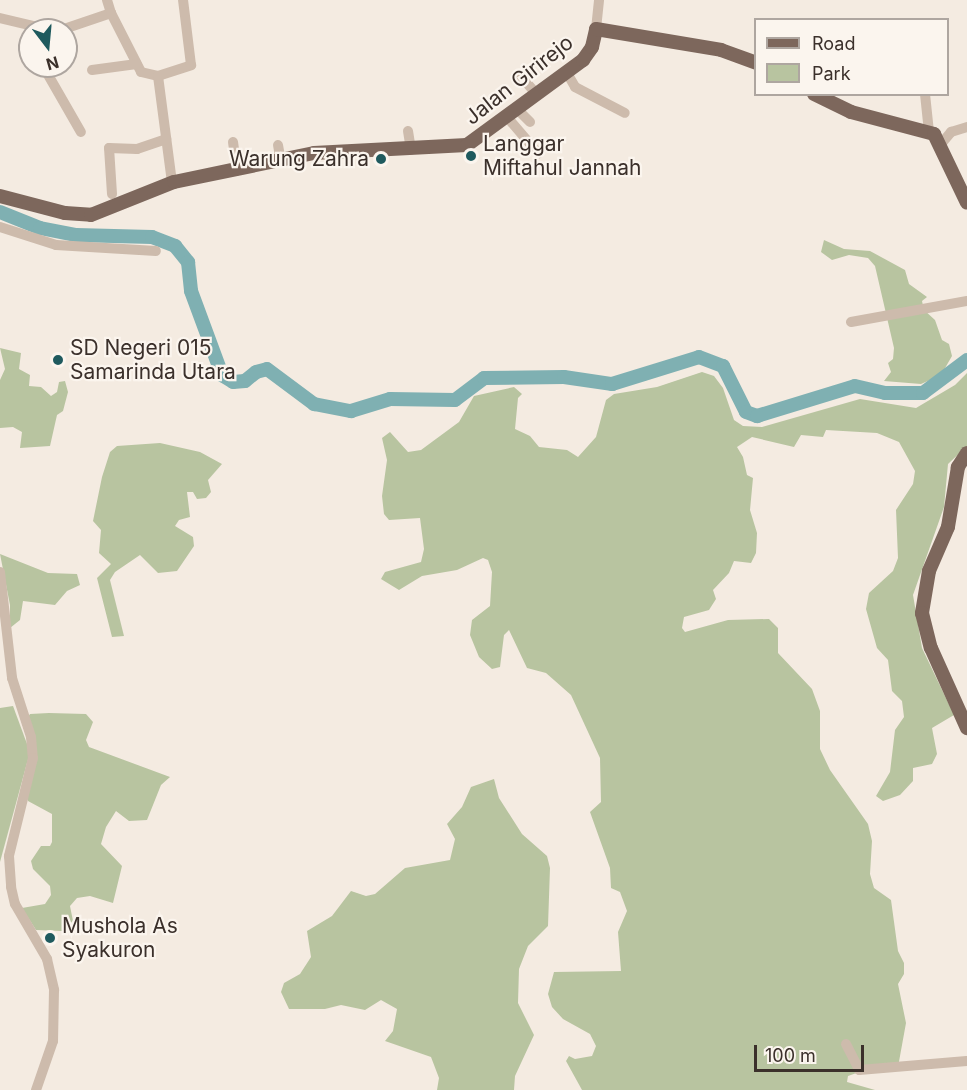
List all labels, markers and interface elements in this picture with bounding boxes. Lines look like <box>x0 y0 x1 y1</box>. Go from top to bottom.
north arrow <box>18 18 78 78</box>
legend <box>754 18 949 96</box>
street label: Jalan Girirejo <box>460 30 578 130</box>
text: Road <box>812 33 855 54</box>
text: N <box>44 52 61 75</box>
text: Park <box>812 63 851 84</box>
place label: Langgar Miftahul Jannah <box>483 131 642 181</box>
place label: Warung Zahra <box>229 146 369 172</box>
marker: Langgar Miftahul Jannah <box>464 149 478 163</box>
marker: Warung Zahra <box>374 152 388 166</box>
place label: SD Negeri 015 Samarinda Utara <box>70 335 236 385</box>
marker: SD Negeri 015 Samarinda Utara <box>51 353 65 367</box>
place label: Mushola As Syakuron <box>62 913 178 963</box>
marker: Mushola As Syakuron <box>43 931 57 945</box>
scale bar <box>757 1033 866 1071</box>
text: 100 m <box>765 1045 816 1066</box>

